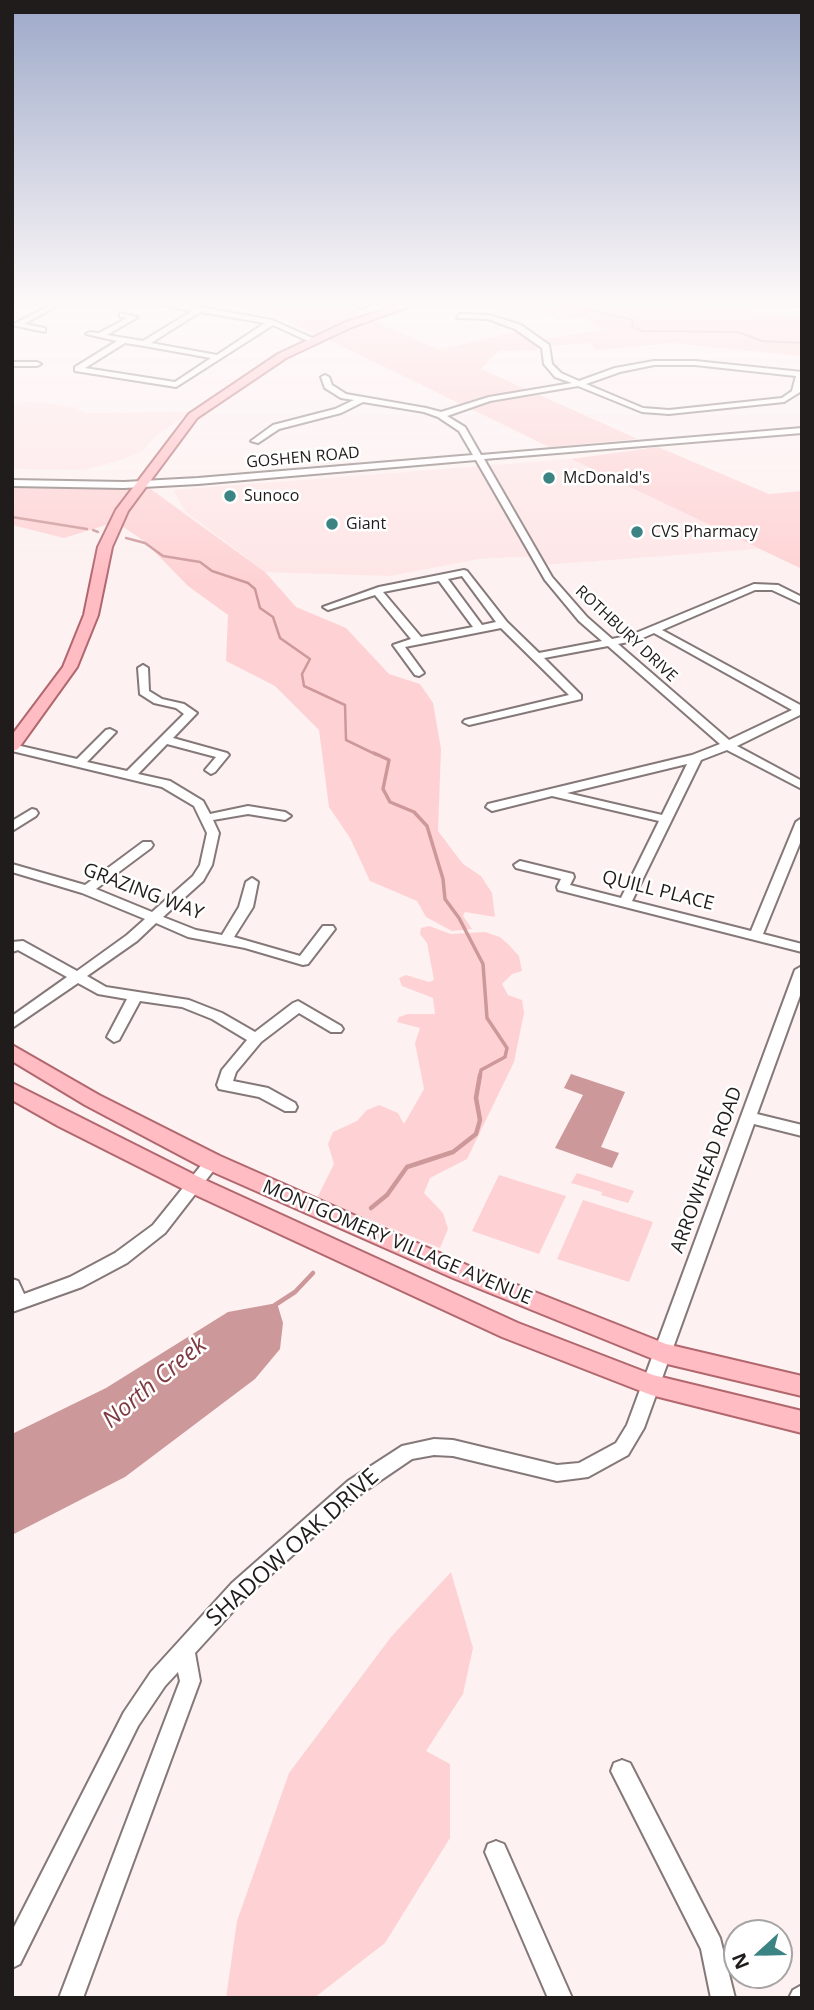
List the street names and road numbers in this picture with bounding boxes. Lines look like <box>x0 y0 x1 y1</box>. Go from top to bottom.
street label: GOSHEN ROAD <box>245 443 361 473</box>
street label: ROTHBURY DRIVE <box>571 582 681 686</box>
street label: GRAZING WAY <box>80 859 206 925</box>
street label: QUILL PLACE <box>600 866 716 916</box>
street label: ARROWHEAD ROAD <box>666 1084 748 1256</box>
street label: MONTGOMERY VILLAGE AVENUE <box>259 1176 535 1310</box>
street label: SHADOW OAK DRIVE <box>201 1463 385 1633</box>

